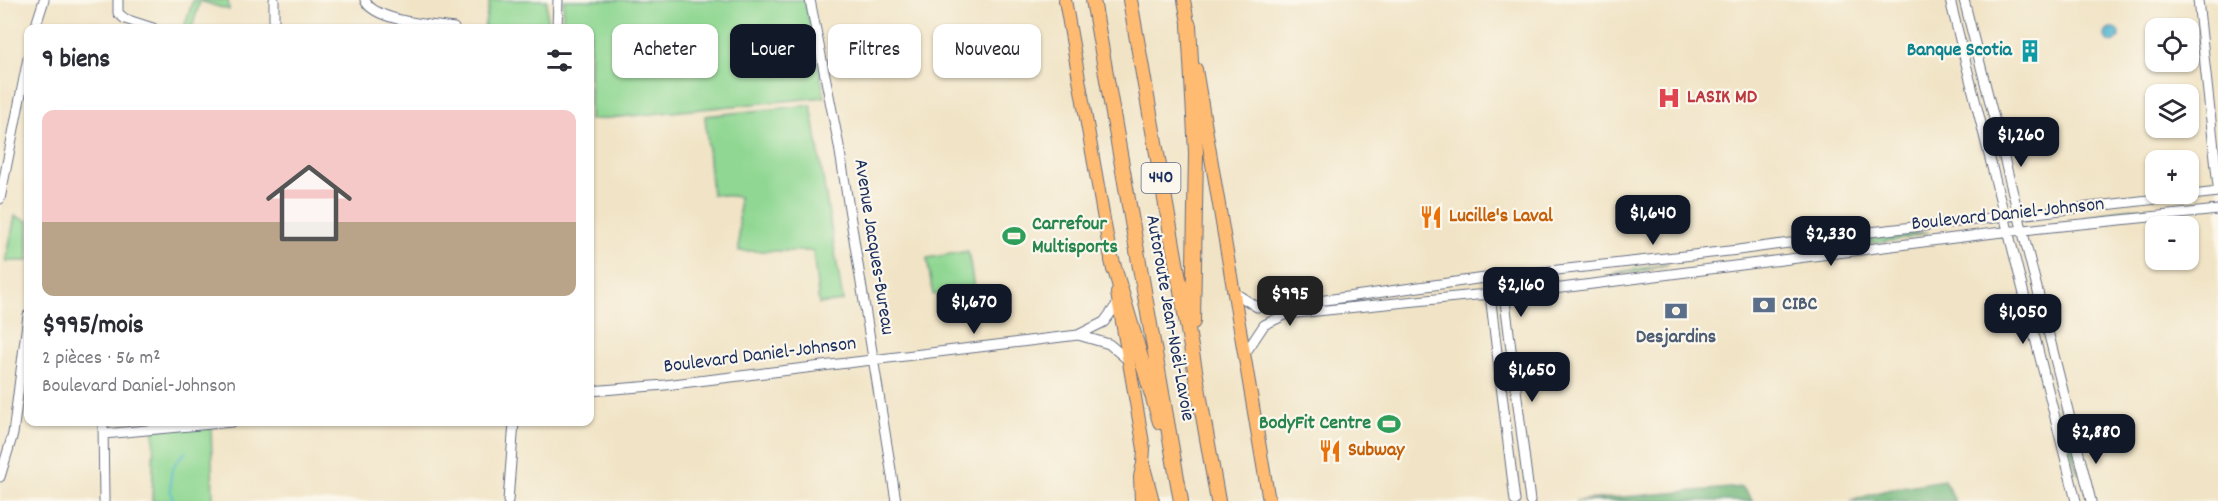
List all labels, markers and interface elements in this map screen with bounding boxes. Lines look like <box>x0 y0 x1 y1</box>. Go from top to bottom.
map controls <box>2145 18 2199 270</box>
button: locate <box>2145 18 2199 72</box>
chip: Acheter <box>612 24 718 78</box>
chip: Louer <box>730 24 816 78</box>
chip: Filtres <box>828 24 921 78</box>
chip: Nouveau <box>933 24 1041 78</box>
place label: Banque Scotia <box>1907 37 2013 65</box>
building icon: Banque Scotia <box>2017 38 2043 64</box>
text: 9 biens <box>42 42 110 79</box>
icon: filters <box>543 44 576 77</box>
place label: LASIK MD <box>1687 84 1758 112</box>
button: layers <box>2145 84 2199 138</box>
hospital icon: LASIK MD <box>1656 85 1682 111</box>
pin: $1,260 <box>1972 117 2070 168</box>
text: $1,260 <box>1997 122 2045 150</box>
icon: home <box>255 149 363 257</box>
button: + <box>2145 150 2199 204</box>
street label: Avenue Jacques-Bureau <box>845 157 901 337</box>
road number: 440 <box>1142 163 1180 193</box>
street label: Boulevard Daniel-Johnson <box>1910 191 2106 239</box>
pin: $1,640 <box>1604 195 1702 246</box>
text: $1,640 <box>1629 200 1677 228</box>
place label: Lucille's Laval <box>1449 203 1553 231</box>
restaurant icon: Lucille's Laval <box>1418 204 1444 230</box>
place label: Carrefour Multisports <box>1032 211 1118 262</box>
street label: Autoroute Jean-Noël-Lavoie <box>1137 212 1201 424</box>
pin: $2,330 <box>1782 216 1880 267</box>
button: − <box>2145 216 2199 270</box>
text: $2,330 <box>1805 221 1857 249</box>
sports icon: Carrefour Multisports <box>1001 223 1027 249</box>
pin: $2,160 <box>1472 267 1570 318</box>
text: $2,160 <box>1497 272 1545 300</box>
pin: $995 <box>1254 276 1326 327</box>
text: $995 <box>1271 281 1309 309</box>
pin: $1,670 <box>925 284 1023 335</box>
text: $1,670 <box>951 289 997 317</box>
place label: CIBC <box>1782 291 1818 319</box>
bank icon: CIBC <box>1751 292 1777 318</box>
pin: $1,050 <box>1974 294 2072 345</box>
bank icon: Desjardins <box>1663 298 1689 324</box>
text: $1,050 <box>1998 299 2048 327</box>
text: $995/mois <box>42 308 144 345</box>
place label: Desjardins <box>1636 324 1716 352</box>
street label: Boulevard Daniel-Johnson <box>662 330 858 382</box>
text: 2 pièces · 56 m² <box>42 345 160 373</box>
pin: $1,650 <box>1483 352 1581 403</box>
text: $1,650 <box>1508 357 1556 385</box>
text: Boulevard Daniel-Johnson <box>42 373 236 401</box>
place label: BodyFit Centre <box>1259 410 1371 438</box>
sports icon: BodyFit Centre <box>1376 411 1402 437</box>
pin: $2,880 <box>2047 414 2145 465</box>
text: $2,880 <box>2071 419 2121 447</box>
place label: Subway <box>1348 437 1405 465</box>
restaurant icon: Subway <box>1317 438 1343 464</box>

